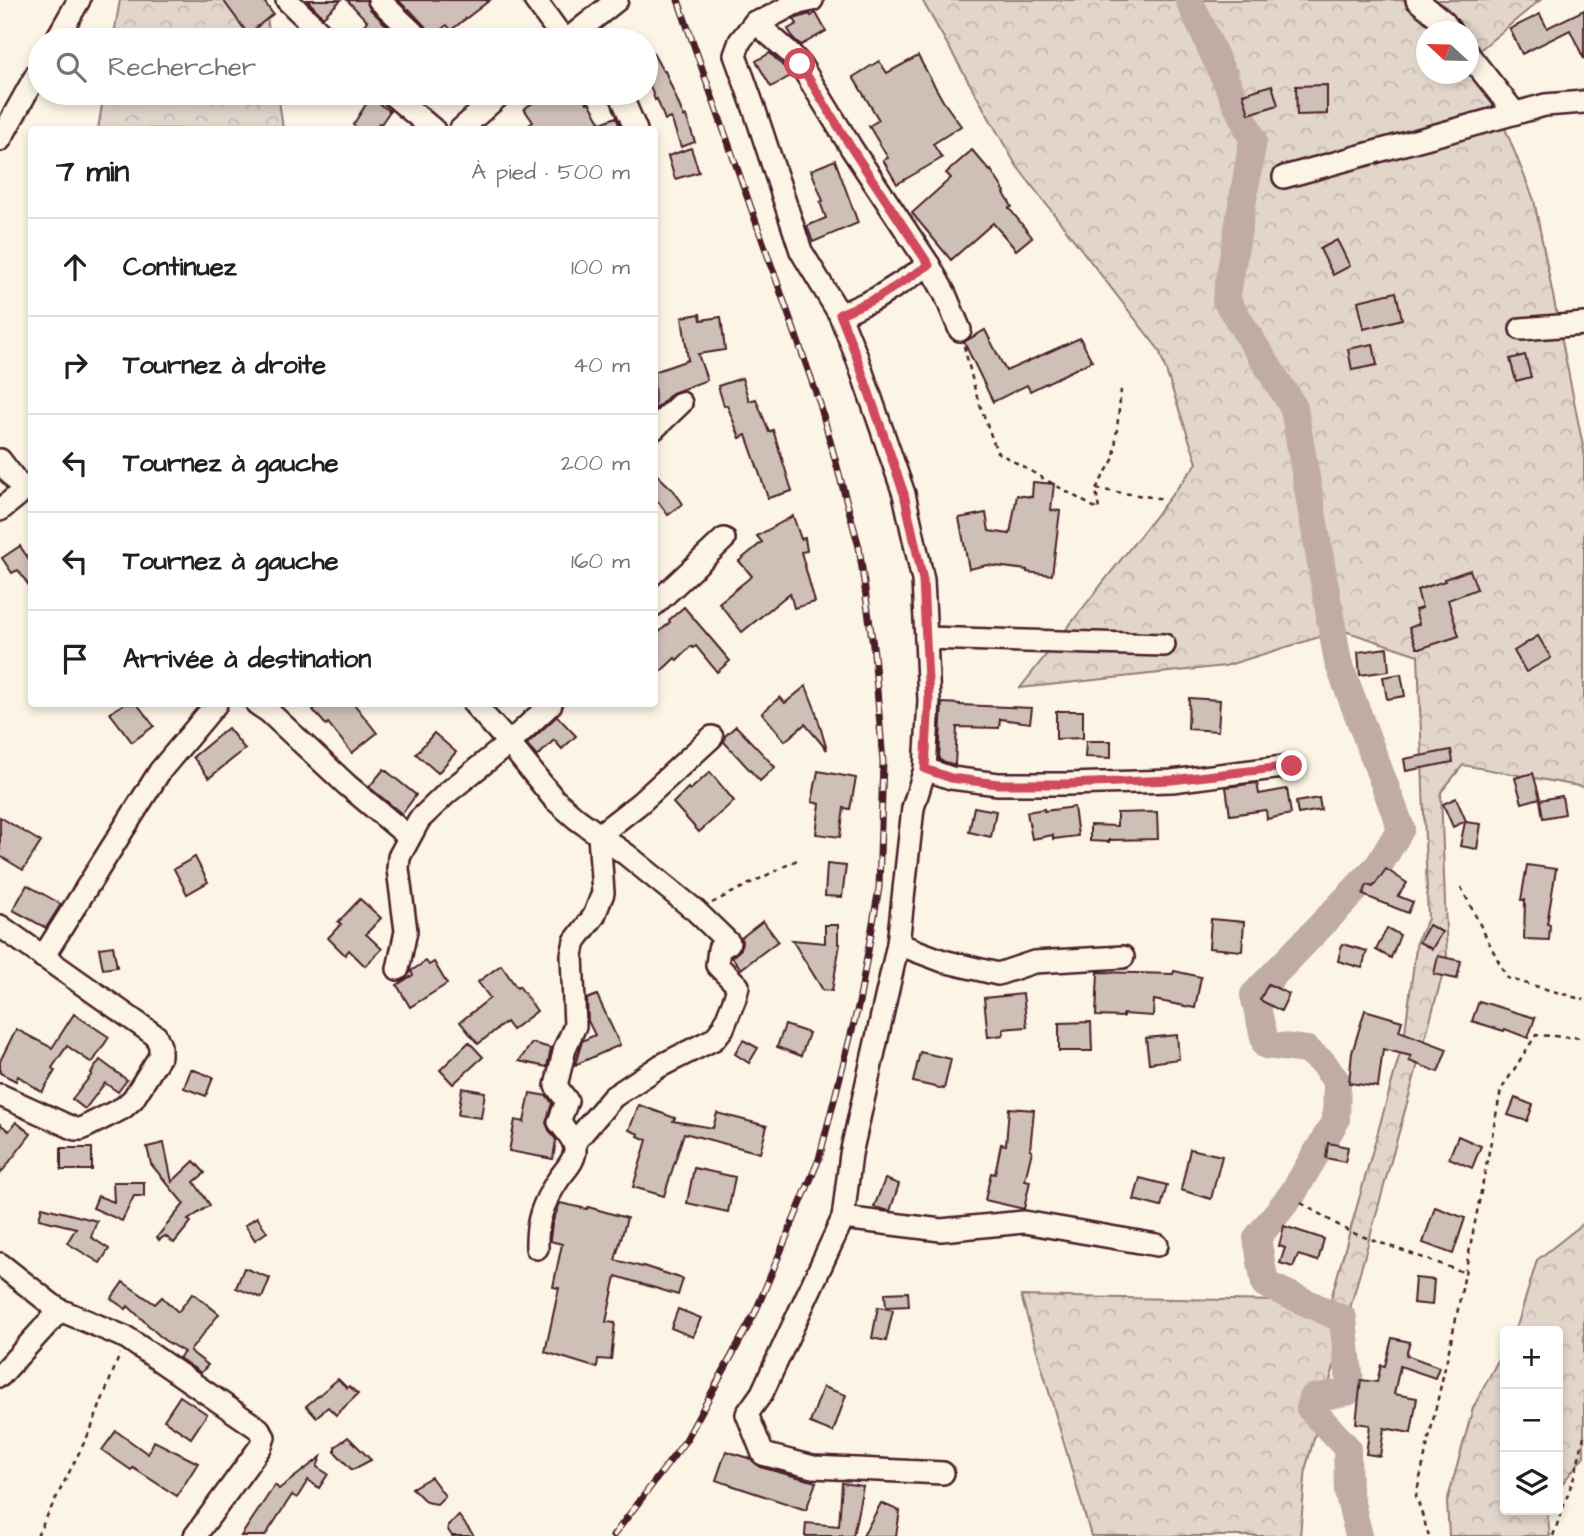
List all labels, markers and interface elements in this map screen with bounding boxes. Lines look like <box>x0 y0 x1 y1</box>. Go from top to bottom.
north arrow <box>1416 21 1479 84</box>
search box <box>28 28 658 105</box>
icon: search <box>52 48 90 86</box>
route start <box>784 48 815 79</box>
text: Rechercher <box>108 49 256 85</box>
text: 7 min <box>56 151 129 193</box>
text: À pied · 500 m <box>471 156 630 188</box>
icon: ahead <box>56 248 94 286</box>
text: Continuez <box>123 249 237 285</box>
text: 100 m <box>571 251 630 283</box>
icon: right <box>56 346 94 384</box>
text: Tournez à droite <box>123 347 326 383</box>
text: 40 m <box>573 349 630 381</box>
icon: left <box>56 444 94 482</box>
text: Tournez à gauche <box>123 445 339 481</box>
text: 200 m <box>561 447 630 479</box>
icon: left <box>56 542 94 580</box>
text: Tournez à gauche <box>123 543 339 579</box>
text: 160 m <box>571 545 630 577</box>
icon: arrive <box>56 640 94 678</box>
text: Arrivée à destination <box>123 641 371 677</box>
route end <box>1276 750 1307 781</box>
map controls <box>1500 1326 1563 1515</box>
button: + <box>1500 1326 1563 1389</box>
button: − <box>1500 1389 1563 1452</box>
button: layers <box>1500 1452 1563 1515</box>

